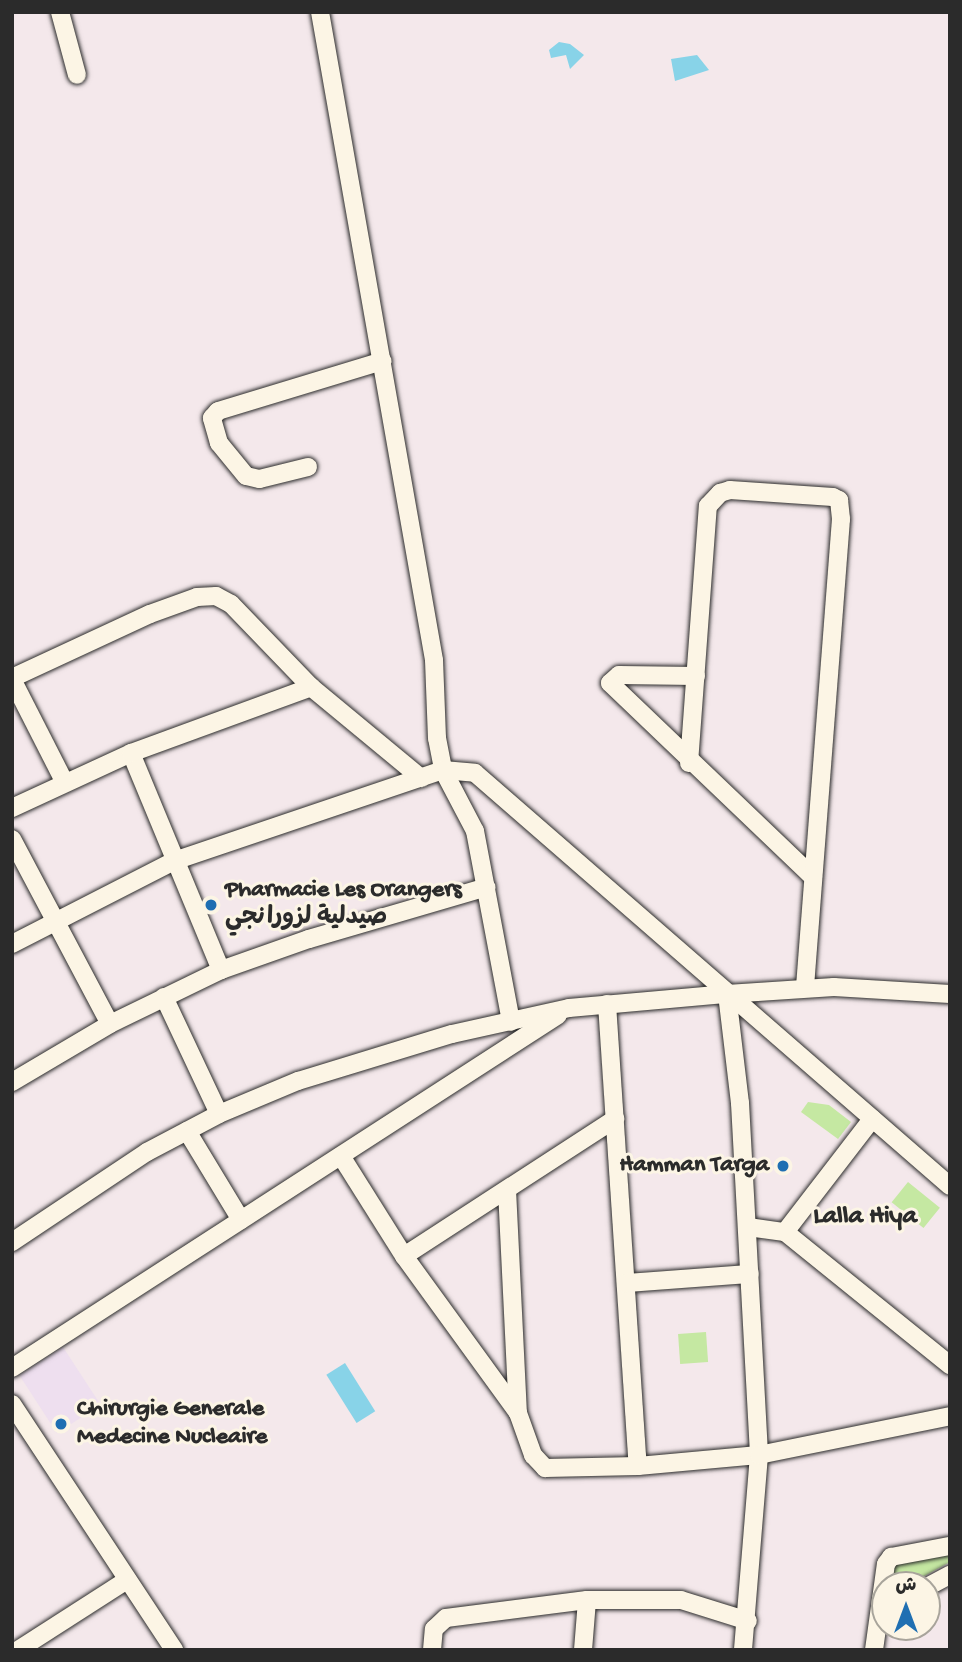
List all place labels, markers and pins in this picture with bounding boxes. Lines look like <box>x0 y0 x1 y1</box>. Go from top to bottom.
place label: Pharmacie Les Orangers صيدلية لزورانجي <box>225 877 461 933</box>
marker: Pharmacie Les Orangers صيدلية لزورانجي <box>203 897 219 913</box>
place label: Hamman Targa <box>619 1152 769 1180</box>
marker: Hamman Targa <box>775 1158 791 1174</box>
place label: Chirurgie Generale Medecine Nucleaire <box>77 1396 267 1452</box>
marker: Chirurgie Generale Medecine Nucleaire <box>51 1414 71 1434</box>

